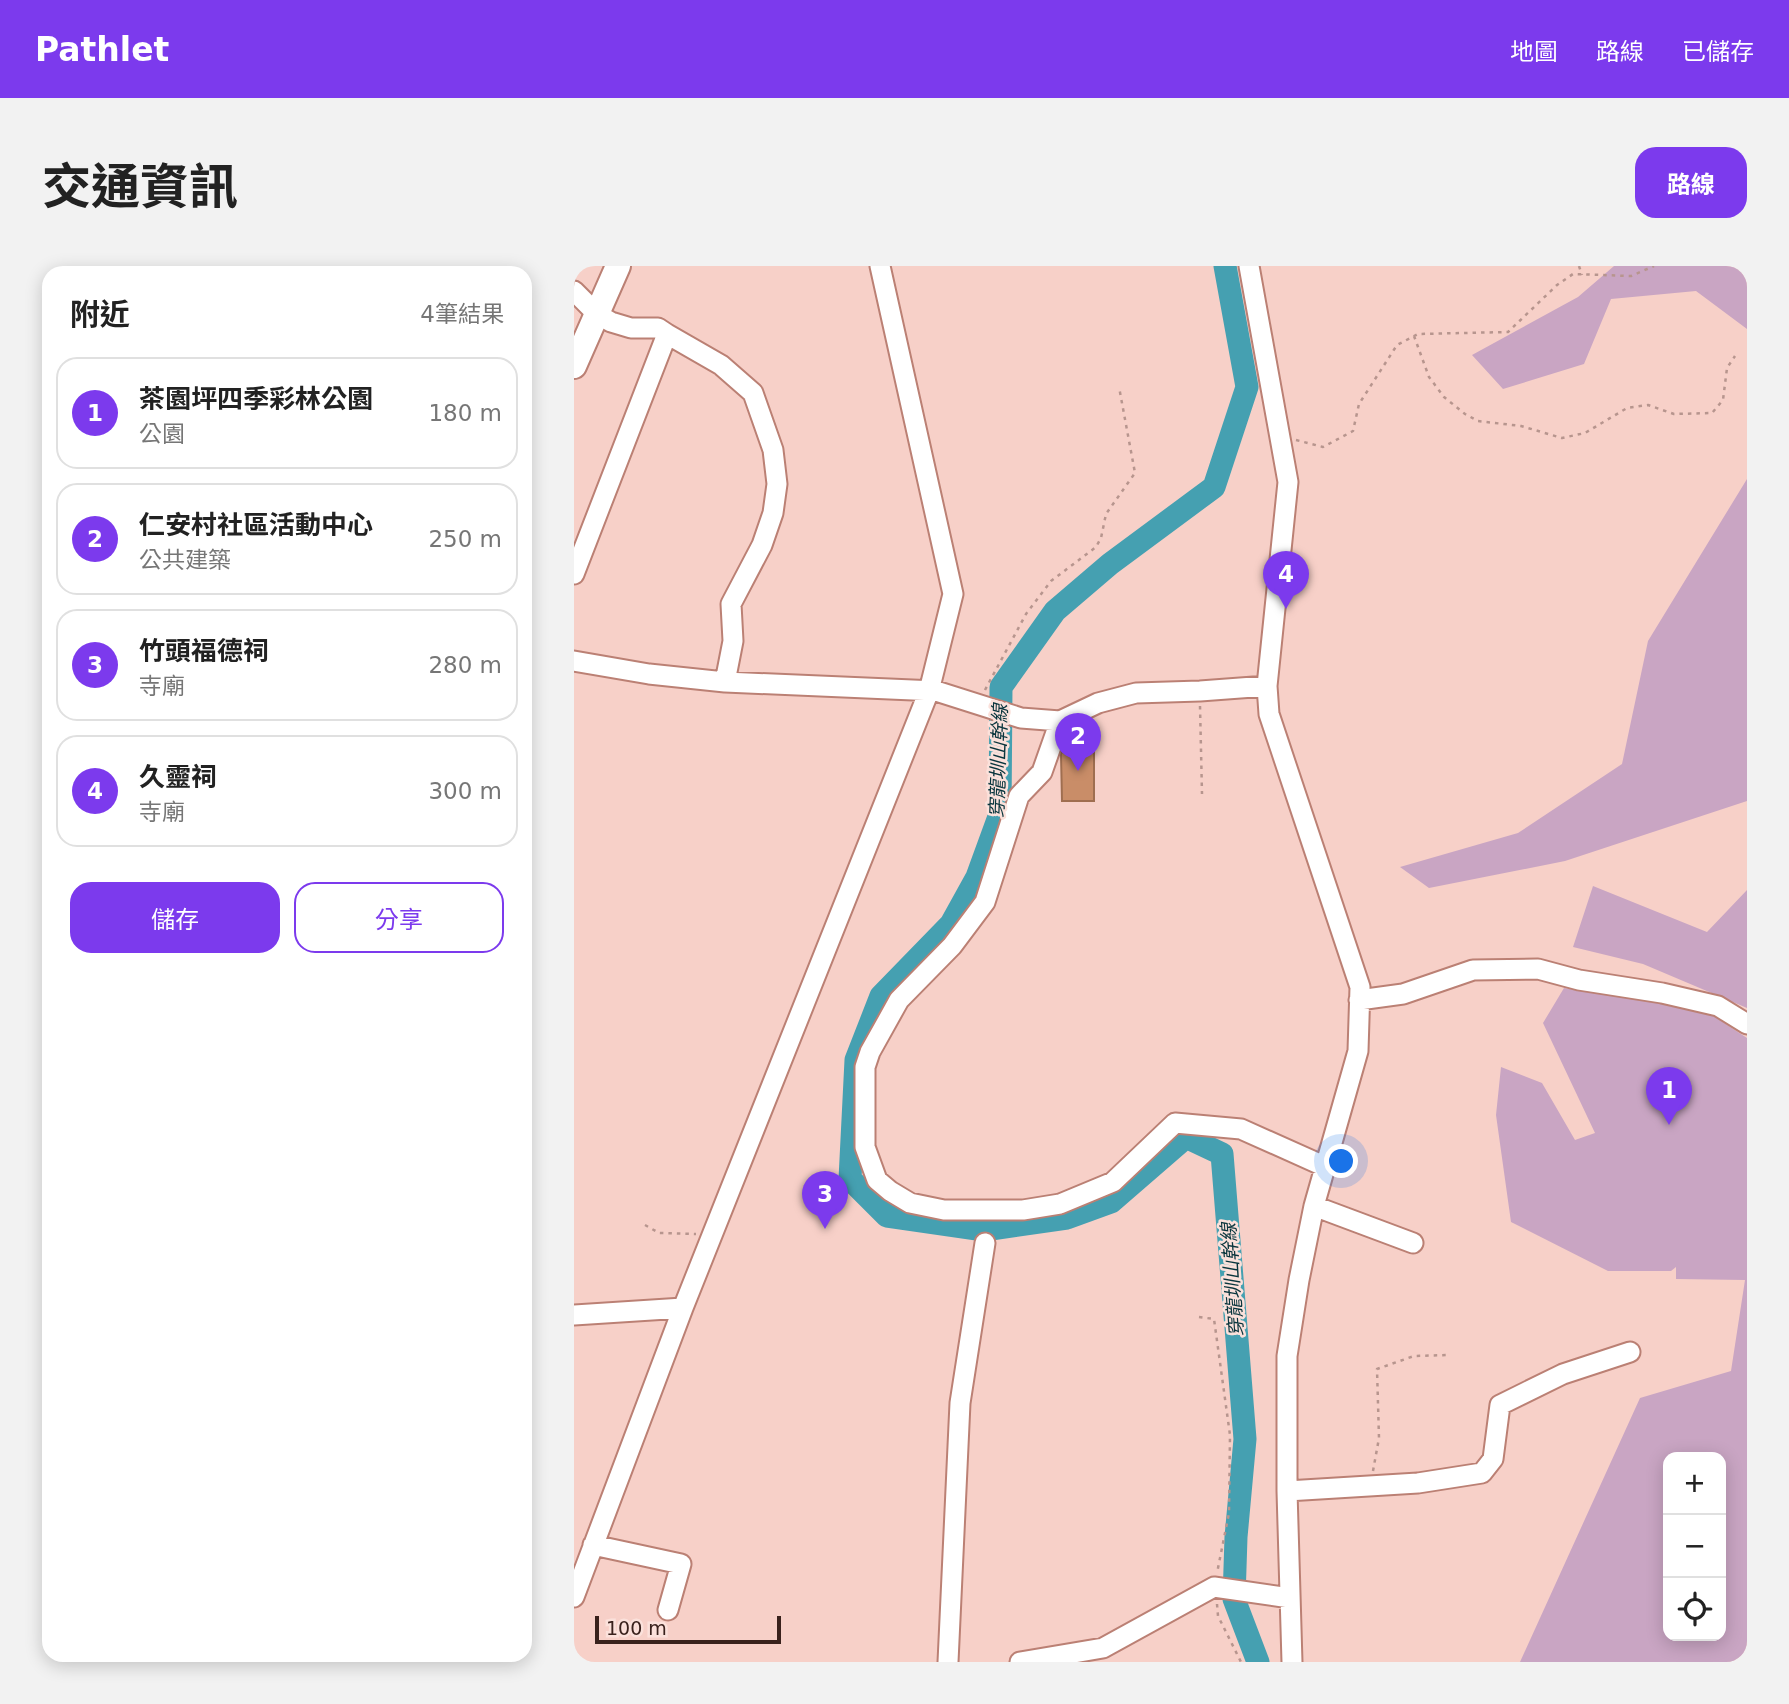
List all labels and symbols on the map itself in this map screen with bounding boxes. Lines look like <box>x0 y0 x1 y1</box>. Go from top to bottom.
pin: 4 <box>1263 551 1309 609</box>
water label: 穿龍圳山幹線 <box>985 702 1011 818</box>
pin: 2 <box>1055 713 1101 771</box>
pin: 1 <box>1646 1067 1692 1125</box>
your location <box>1324 1144 1358 1178</box>
pin: 3 <box>802 1171 848 1229</box>
water label: 穿龍圳山幹線 <box>1217 1220 1247 1338</box>
scale bar <box>595 1613 780 1645</box>

